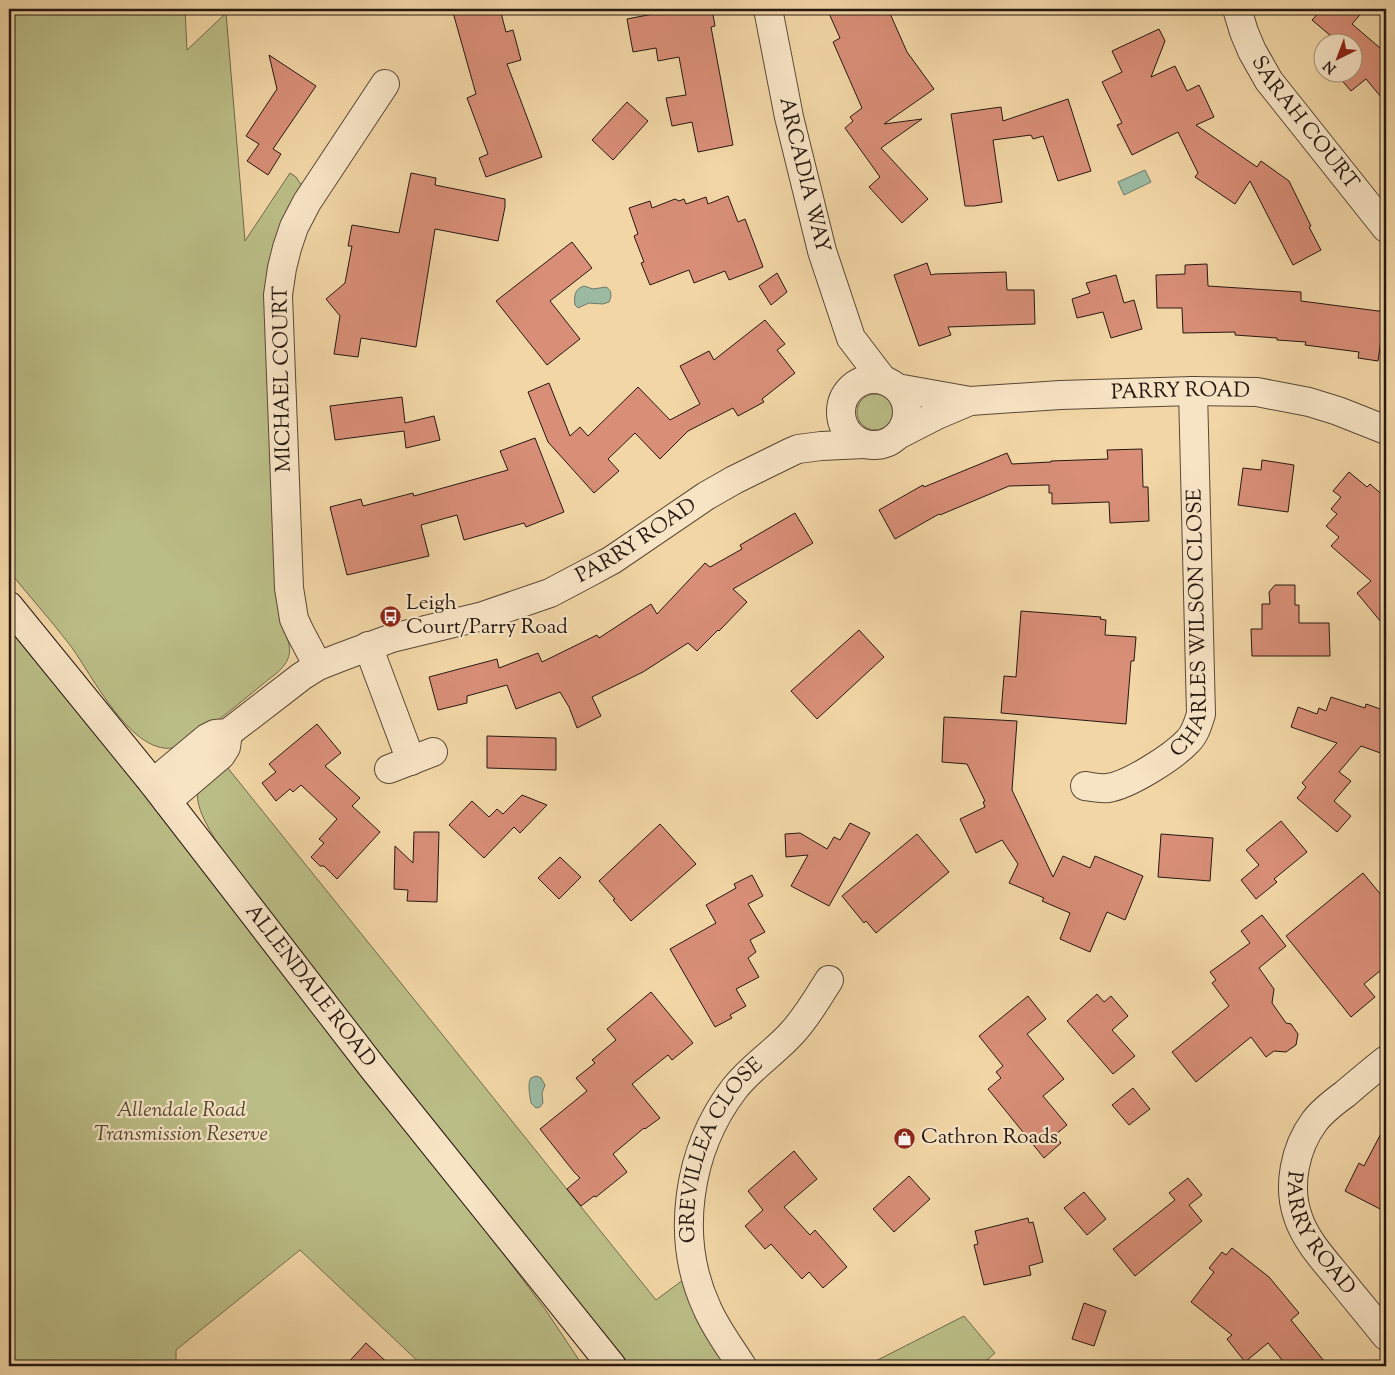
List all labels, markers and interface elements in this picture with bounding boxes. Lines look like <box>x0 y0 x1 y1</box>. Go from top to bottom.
north arrow <box>1312 32 1362 82</box>
street label: SARAH COURT <box>1243 51 1366 197</box>
text: N <box>1320 55 1341 77</box>
street label: ARCADIA WAY <box>771 95 837 256</box>
street label: MICHAEL COURT <box>266 285 300 473</box>
street label: PARRY ROAD <box>1111 376 1250 408</box>
street label: CHARLES WILSON CLOSE <box>1164 488 1216 765</box>
street label: PARRY ROAD <box>571 491 703 592</box>
place label: Leigh Court/Parry Road <box>406 589 568 643</box>
bus stop icon: Leigh Court/Parry Road <box>378 604 402 628</box>
street label: ALLENDALE ROAD <box>237 898 383 1074</box>
street label: GREVILLEA CLOSE <box>674 1051 770 1244</box>
park label: Allendale Road Transmission Reserve <box>94 1096 268 1150</box>
place label: Cathron Roads <box>921 1123 1058 1153</box>
shop icon: Cathron Roads <box>893 1126 917 1150</box>
street label: PARRY ROAD <box>1278 1169 1362 1302</box>

